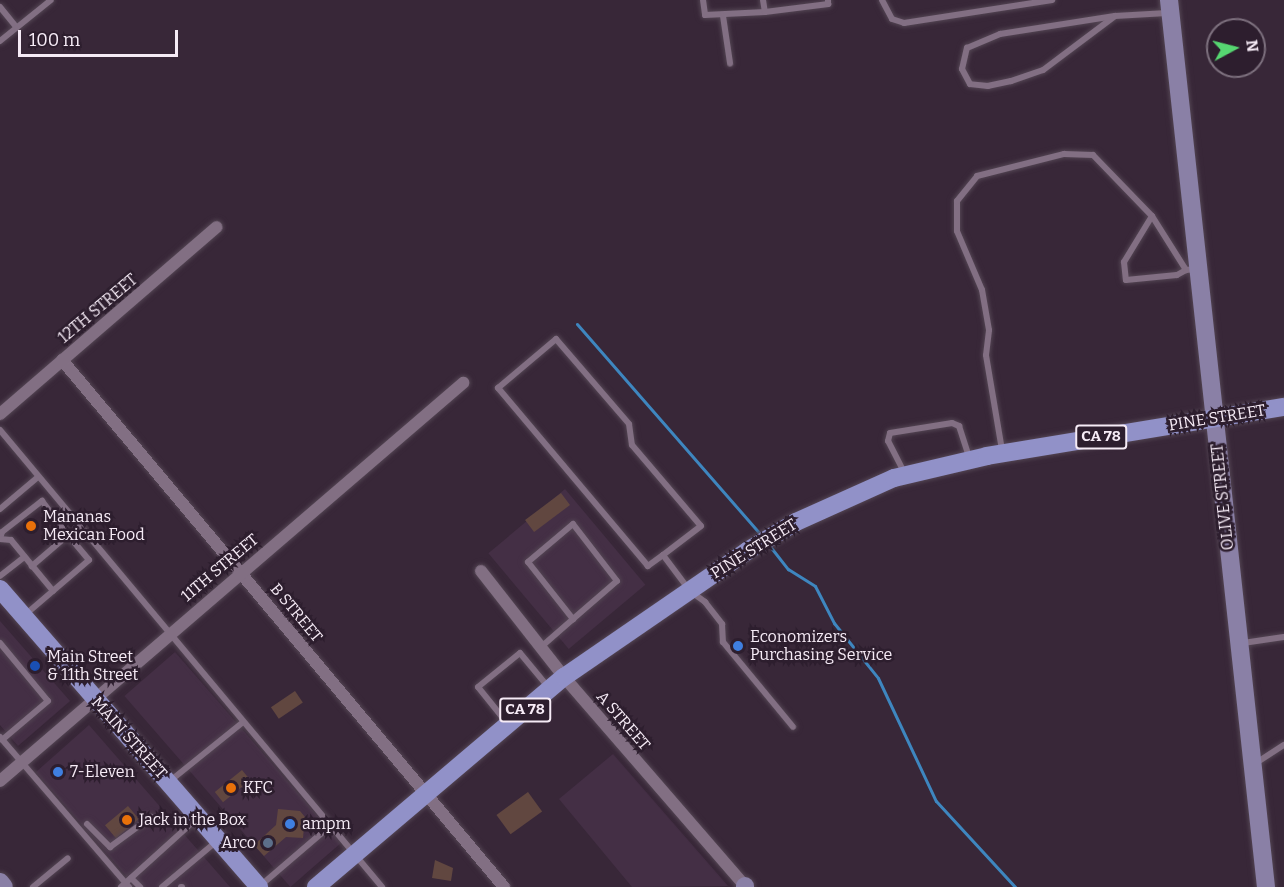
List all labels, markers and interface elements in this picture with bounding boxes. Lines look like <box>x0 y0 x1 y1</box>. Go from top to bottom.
scale bar <box>21 18 182 56</box>
north arrow <box>1206 18 1266 78</box>
text: 100 m <box>29 29 80 51</box>
text: N <box>1242 39 1263 53</box>
street label: 12TH STREET <box>55 270 141 348</box>
street label: PINE STREET <box>1167 401 1267 435</box>
road number: CA 78 <box>1074 425 1128 449</box>
street label: OLIVE STREET <box>1208 443 1238 551</box>
place label: Mananas Mexican Food <box>43 507 145 545</box>
street label: PINE STREET <box>707 515 801 583</box>
marker: Mananas Mexican Food <box>24 519 38 533</box>
street label: 11TH STREET <box>177 530 263 606</box>
street label: B STREET <box>266 580 326 646</box>
place label: Economizers Purchasing Service <box>750 627 892 665</box>
marker: Economizers Purchasing Service <box>731 639 745 653</box>
place label: Main Street & 11th Street <box>47 647 138 685</box>
marker: Main Street & 11th Street <box>28 659 42 673</box>
street label: A STREET <box>592 688 654 754</box>
street label: MAIN STREET <box>87 693 171 783</box>
road number: CA 78 <box>498 698 552 722</box>
place label: 7-Eleven <box>70 762 135 782</box>
marker: 7-Eleven <box>51 765 65 779</box>
place label: KFC <box>243 778 273 798</box>
marker: KFC <box>224 781 238 795</box>
place label: Jack in the Box <box>139 810 246 830</box>
marker: Jack in the Box <box>120 813 134 827</box>
place label: ampm <box>302 814 351 834</box>
marker: ampm <box>283 817 297 831</box>
place label: Arco <box>221 833 256 853</box>
marker: Arco <box>261 836 275 850</box>

